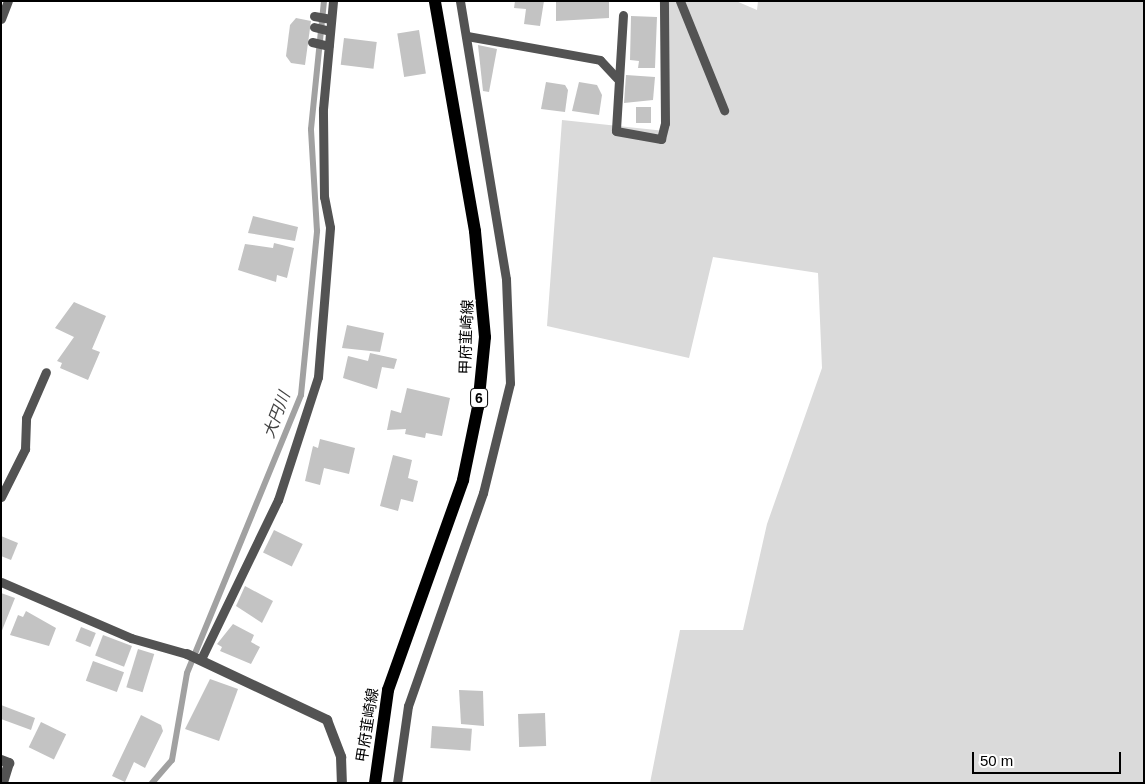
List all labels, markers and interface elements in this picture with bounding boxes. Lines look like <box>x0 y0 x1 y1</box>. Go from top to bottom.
street label: 甲府韮崎線 <box>456 299 476 375</box>
road number: 6 <box>469 386 489 409</box>
water label: 大円川 <box>259 389 295 441</box>
street label: 甲府韮崎線 <box>352 687 382 763</box>
scale bar <box>975 742 1124 774</box>
text: 50 m <box>980 752 1013 769</box>

